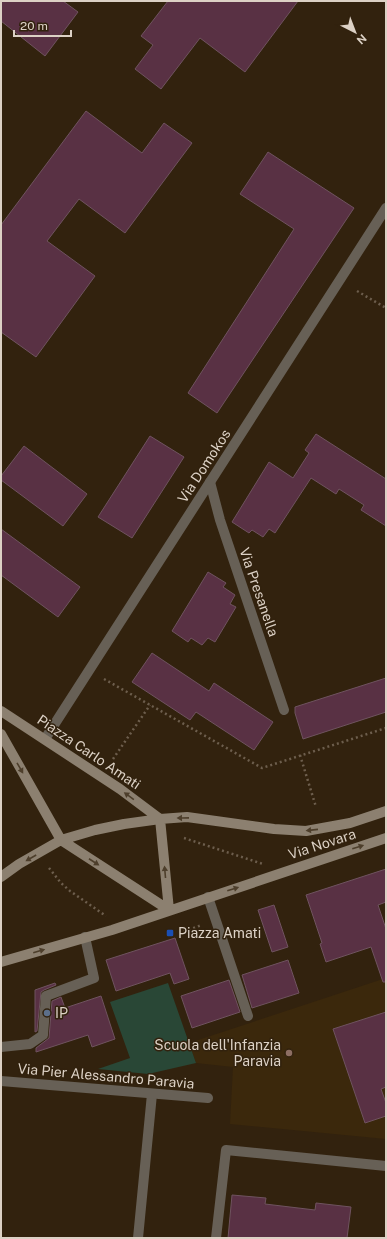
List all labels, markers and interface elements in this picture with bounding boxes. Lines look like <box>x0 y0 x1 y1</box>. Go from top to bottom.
scale bar <box>14 12 71 38</box>
north arrow <box>335 12 375 52</box>
text: 20 m <box>20 19 48 33</box>
text: N <box>354 32 369 47</box>
street label: Via Domokos <box>174 426 234 506</box>
street label: Via Presanella <box>236 545 282 639</box>
street label: Piazza Carlo Amati <box>34 711 144 793</box>
one-way arrow <box>17 762 24 774</box>
one-way arrow <box>123 791 134 800</box>
one-way arrow <box>176 815 189 821</box>
street label: Via Novara <box>286 826 358 862</box>
one-way arrow <box>306 827 318 833</box>
one-way arrow <box>352 844 364 850</box>
one-way arrow <box>25 854 36 861</box>
one-way arrow <box>89 858 99 866</box>
one-way arrow <box>162 866 169 878</box>
one-way arrow <box>227 886 239 892</box>
place label: Piazza Amati <box>178 925 261 941</box>
marker: Piazza Amati <box>165 928 175 938</box>
one-way arrow <box>33 948 45 954</box>
place label: IP <box>55 1005 68 1021</box>
marker: IP <box>42 1008 52 1018</box>
place label: Scuola dell'Infanzia Paravia <box>154 1037 281 1069</box>
marker: Scuola dell'Infanzia Paravia <box>284 1048 294 1058</box>
street label: Via Pier Alessandro Paravia <box>17 1060 195 1092</box>

